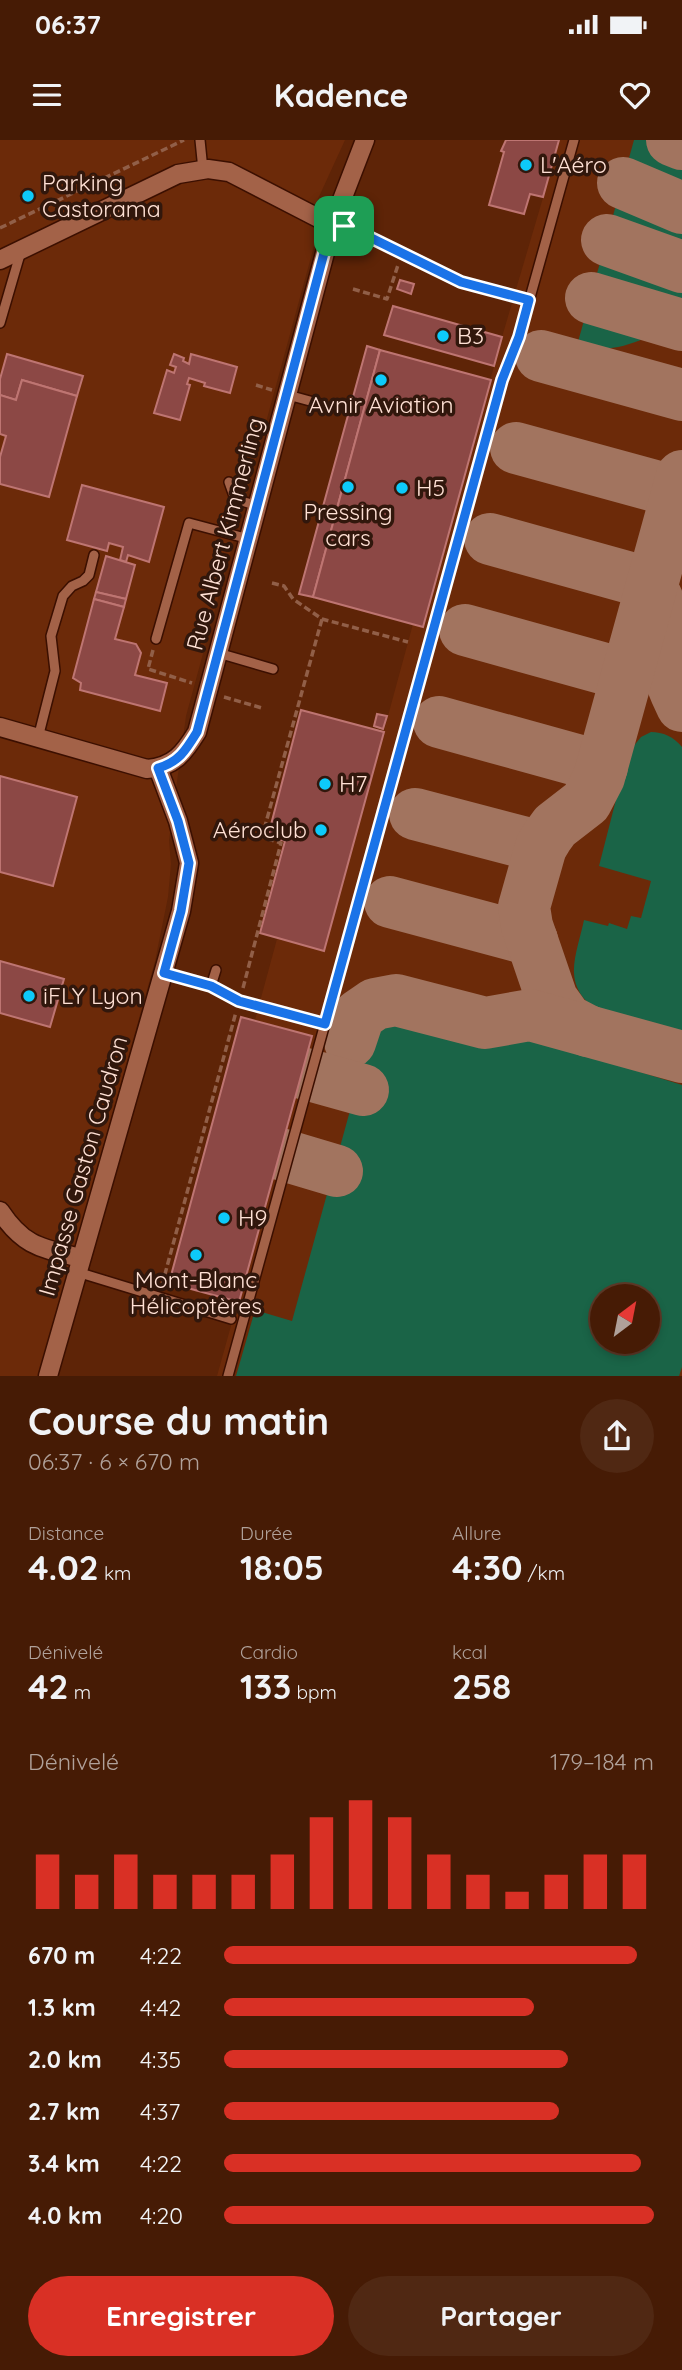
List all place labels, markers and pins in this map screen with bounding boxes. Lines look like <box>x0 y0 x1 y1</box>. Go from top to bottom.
place label: L'Aéro <box>540 150 607 179</box>
marker: L'Aéro <box>518 157 534 173</box>
place label: Parking Castorama <box>42 168 161 223</box>
marker: Parking Castorama <box>20 188 36 204</box>
pin <box>314 196 374 256</box>
place label: B3 <box>457 321 484 350</box>
marker: B3 <box>435 328 451 344</box>
marker: Avnir Aviation <box>373 372 389 388</box>
place label: Avnir Aviation <box>309 390 453 419</box>
place label: H5 <box>416 473 445 502</box>
marker: Pressing cars <box>340 479 356 495</box>
marker: H5 <box>394 480 410 496</box>
place label: Pressing cars <box>303 497 393 552</box>
place label: H7 <box>339 769 368 798</box>
marker: H7 <box>317 776 333 792</box>
place label: Aéroclub <box>213 815 307 844</box>
marker: Aéroclub <box>313 822 329 838</box>
place label: iFLY Lyon <box>43 981 143 1010</box>
marker: iFLY Lyon <box>21 988 37 1004</box>
place label: H9 <box>238 1203 267 1232</box>
marker: H9 <box>216 1210 232 1226</box>
marker: Mont-Blanc Hélicoptères <box>188 1247 204 1263</box>
place label: Mont-Blanc Hélicoptères <box>130 1265 262 1320</box>

